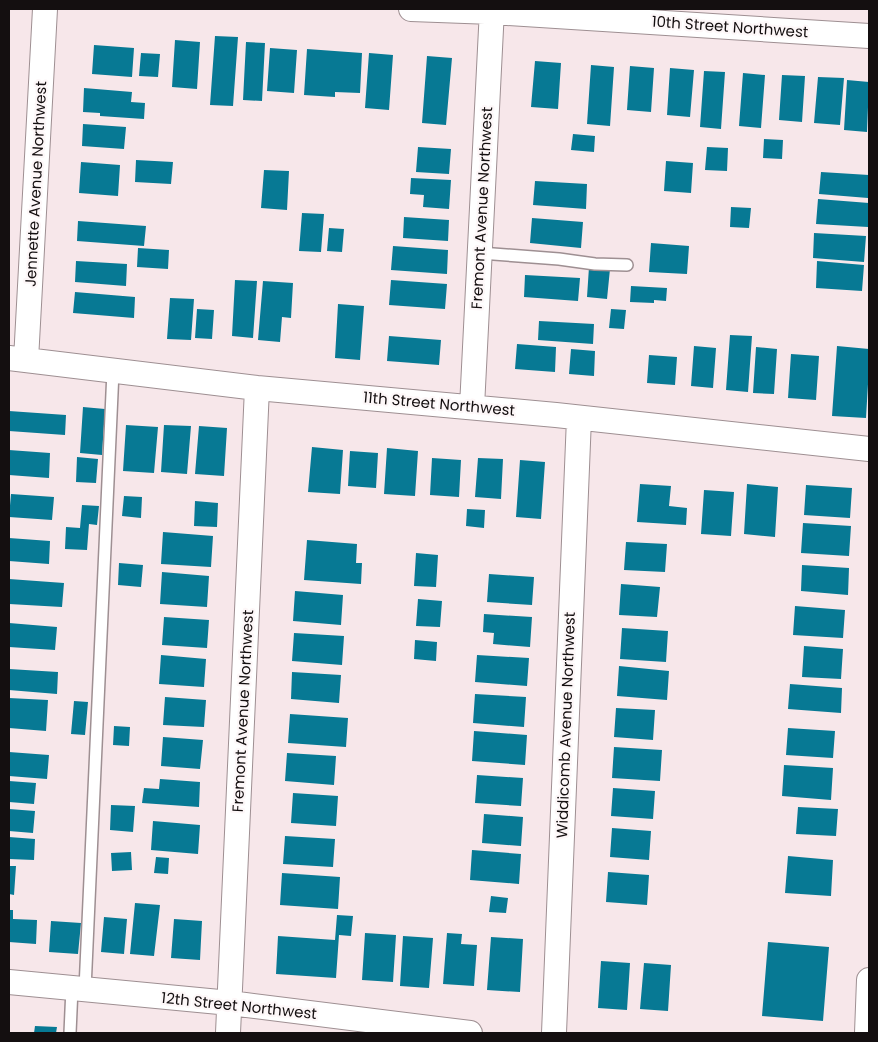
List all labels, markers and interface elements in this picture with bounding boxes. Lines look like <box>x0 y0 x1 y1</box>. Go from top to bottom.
street label: 10th Street Northwest <box>651 11 809 42</box>
street label: Jennette Avenue Northwest <box>20 81 51 287</box>
street label: Fremont Avenue Northwest <box>466 106 497 310</box>
street label: 11th Street Northwest <box>362 386 516 421</box>
street label: Fremont Avenue Northwest <box>227 609 258 813</box>
street label: Widdicomb Avenue Northwest <box>551 611 580 839</box>
street label: 12th Street Northwest <box>160 987 318 1024</box>

